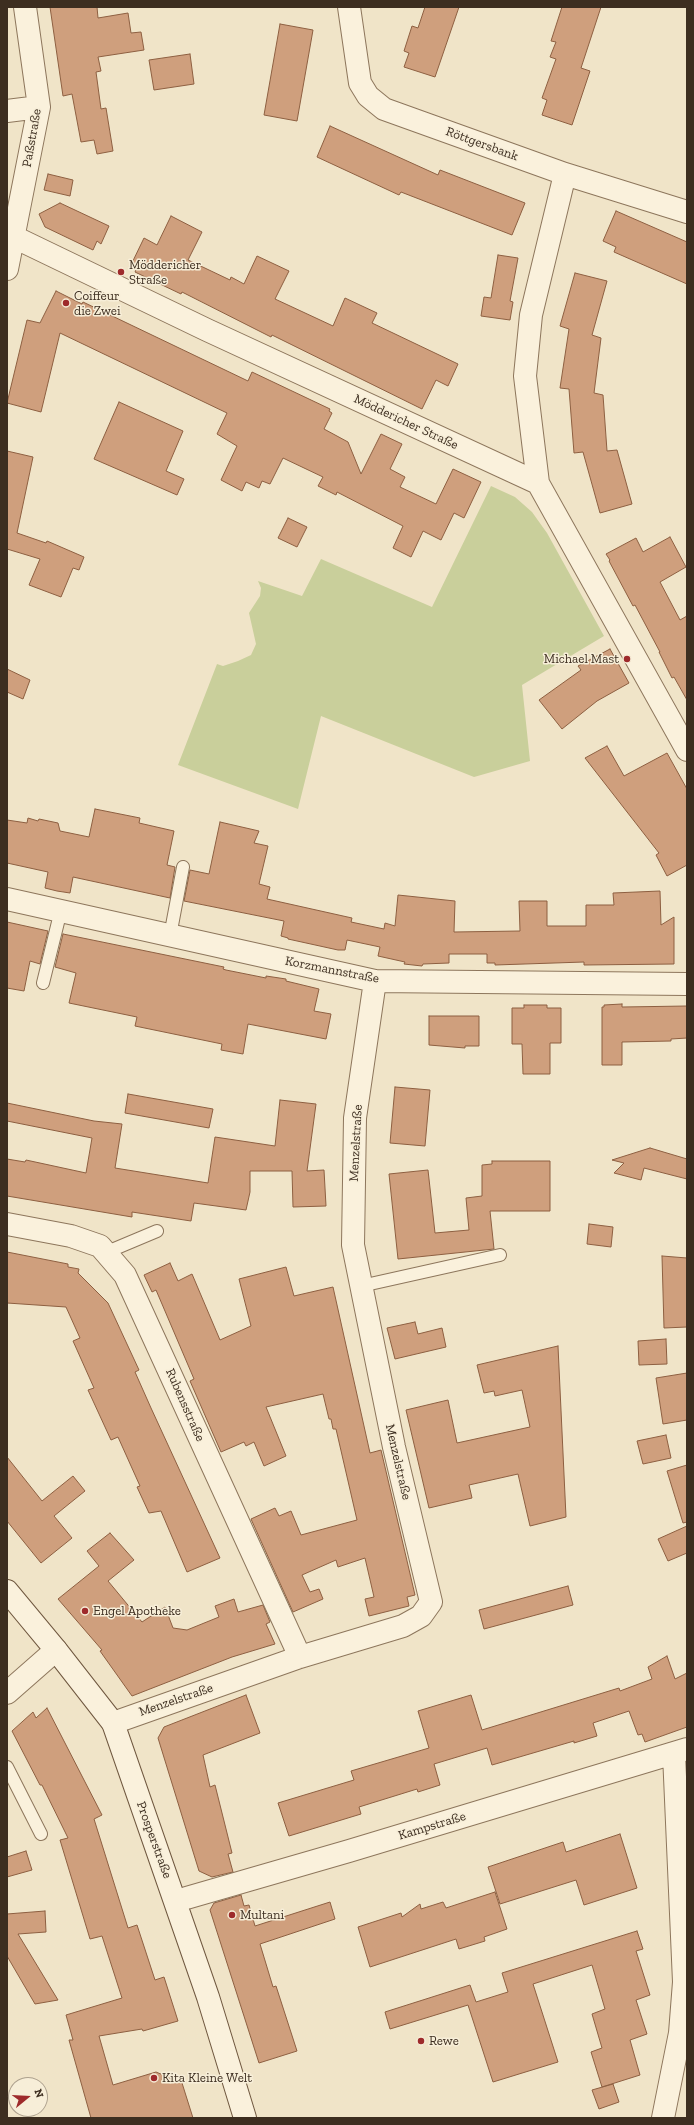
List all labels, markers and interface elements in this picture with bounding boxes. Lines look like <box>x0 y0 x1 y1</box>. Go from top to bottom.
street label: Paßstraße <box>19 108 45 168</box>
street label: Röttgersbank <box>444 124 520 164</box>
place label: Möddericher Straße <box>129 257 201 288</box>
marker: Möddericher Straße <box>116 267 126 277</box>
place label: Coiffeur die Zwei <box>74 288 121 319</box>
marker: Coiffeur die Zwei <box>61 298 71 308</box>
street label: Möddericher Straße <box>351 391 461 453</box>
place label: Michael Mast <box>544 651 619 667</box>
marker: Michael Mast <box>622 654 632 664</box>
street label: Korzmannstraße <box>284 953 380 987</box>
street label: Menzelstraße <box>346 1104 366 1182</box>
street label: Rubensstraße <box>162 1366 208 1444</box>
street label: Menzelstraße <box>382 1423 414 1501</box>
place label: Engel Apotheke <box>93 1603 181 1619</box>
marker: Engel Apotheke <box>80 1606 90 1616</box>
street label: Menzelstraße <box>137 1680 215 1720</box>
street label: Prosperstraße <box>133 1799 175 1881</box>
street label: Kampstraße <box>396 1808 468 1844</box>
place label: Multani <box>240 1907 284 1923</box>
marker: Multani <box>227 1910 237 1920</box>
place label: Rewe <box>429 2033 459 2049</box>
marker: Rewe <box>416 2036 426 2046</box>
place label: Kita Kleine Welt <box>162 2070 252 2086</box>
marker: Kita Kleine Welt <box>149 2073 159 2083</box>
north arrow <box>8 2077 48 2117</box>
text: N <box>31 2087 46 2099</box>

